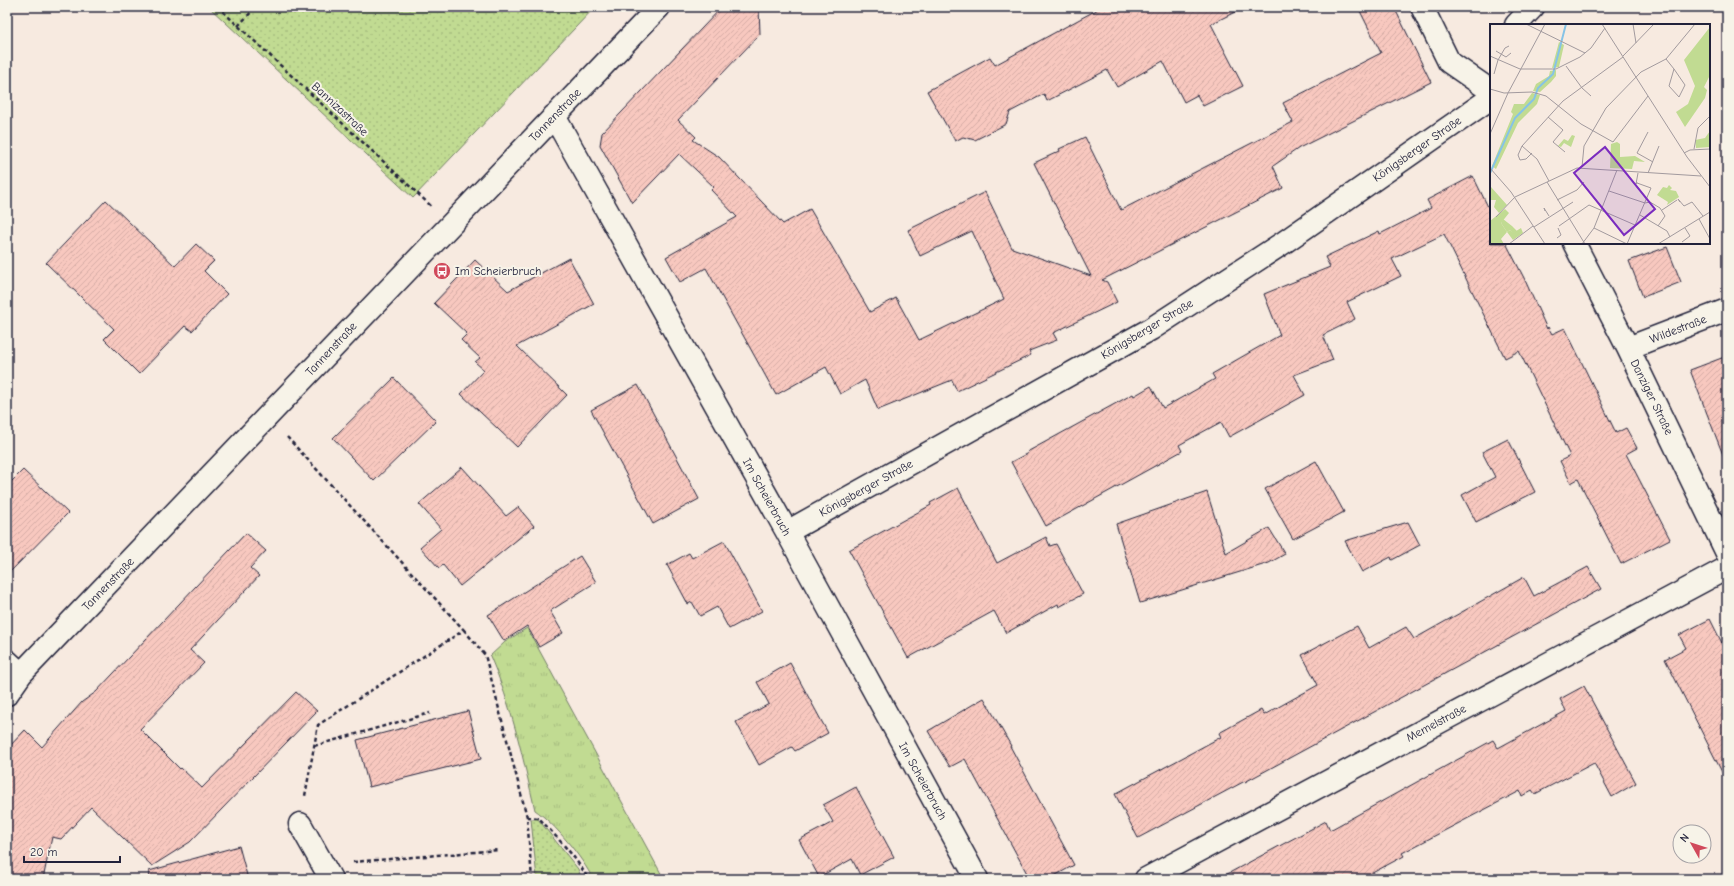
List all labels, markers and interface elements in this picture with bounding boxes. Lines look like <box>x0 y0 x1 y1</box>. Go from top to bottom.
inset map <box>1490 24 1710 244</box>
street label: Bannizastraße <box>309 79 371 139</box>
street label: Tannenstraße <box>526 85 584 145</box>
street label: Königsberger Straße <box>1370 113 1464 185</box>
bus stop icon: Im Scheierbruch <box>432 261 452 281</box>
place label: Im Scheierbruch <box>455 264 542 278</box>
street label: Königsberger Straße <box>1098 296 1196 362</box>
street label: Wildestraße <box>1648 312 1708 346</box>
street label: Tannenstraße <box>302 319 360 379</box>
street label: Danziger Straße <box>1628 357 1676 437</box>
street label: Im Scheierbruch <box>740 456 794 538</box>
street label: Königsberger Straße <box>817 456 915 520</box>
street label: Tannenstraße <box>79 554 137 614</box>
street label: Memelstraße <box>1404 701 1468 745</box>
street label: Im Scheierbruch <box>896 740 950 822</box>
north arrow <box>1672 824 1712 864</box>
text: N <box>1677 831 1692 845</box>
scale bar <box>24 838 120 864</box>
text: 20 m <box>30 845 58 859</box>

